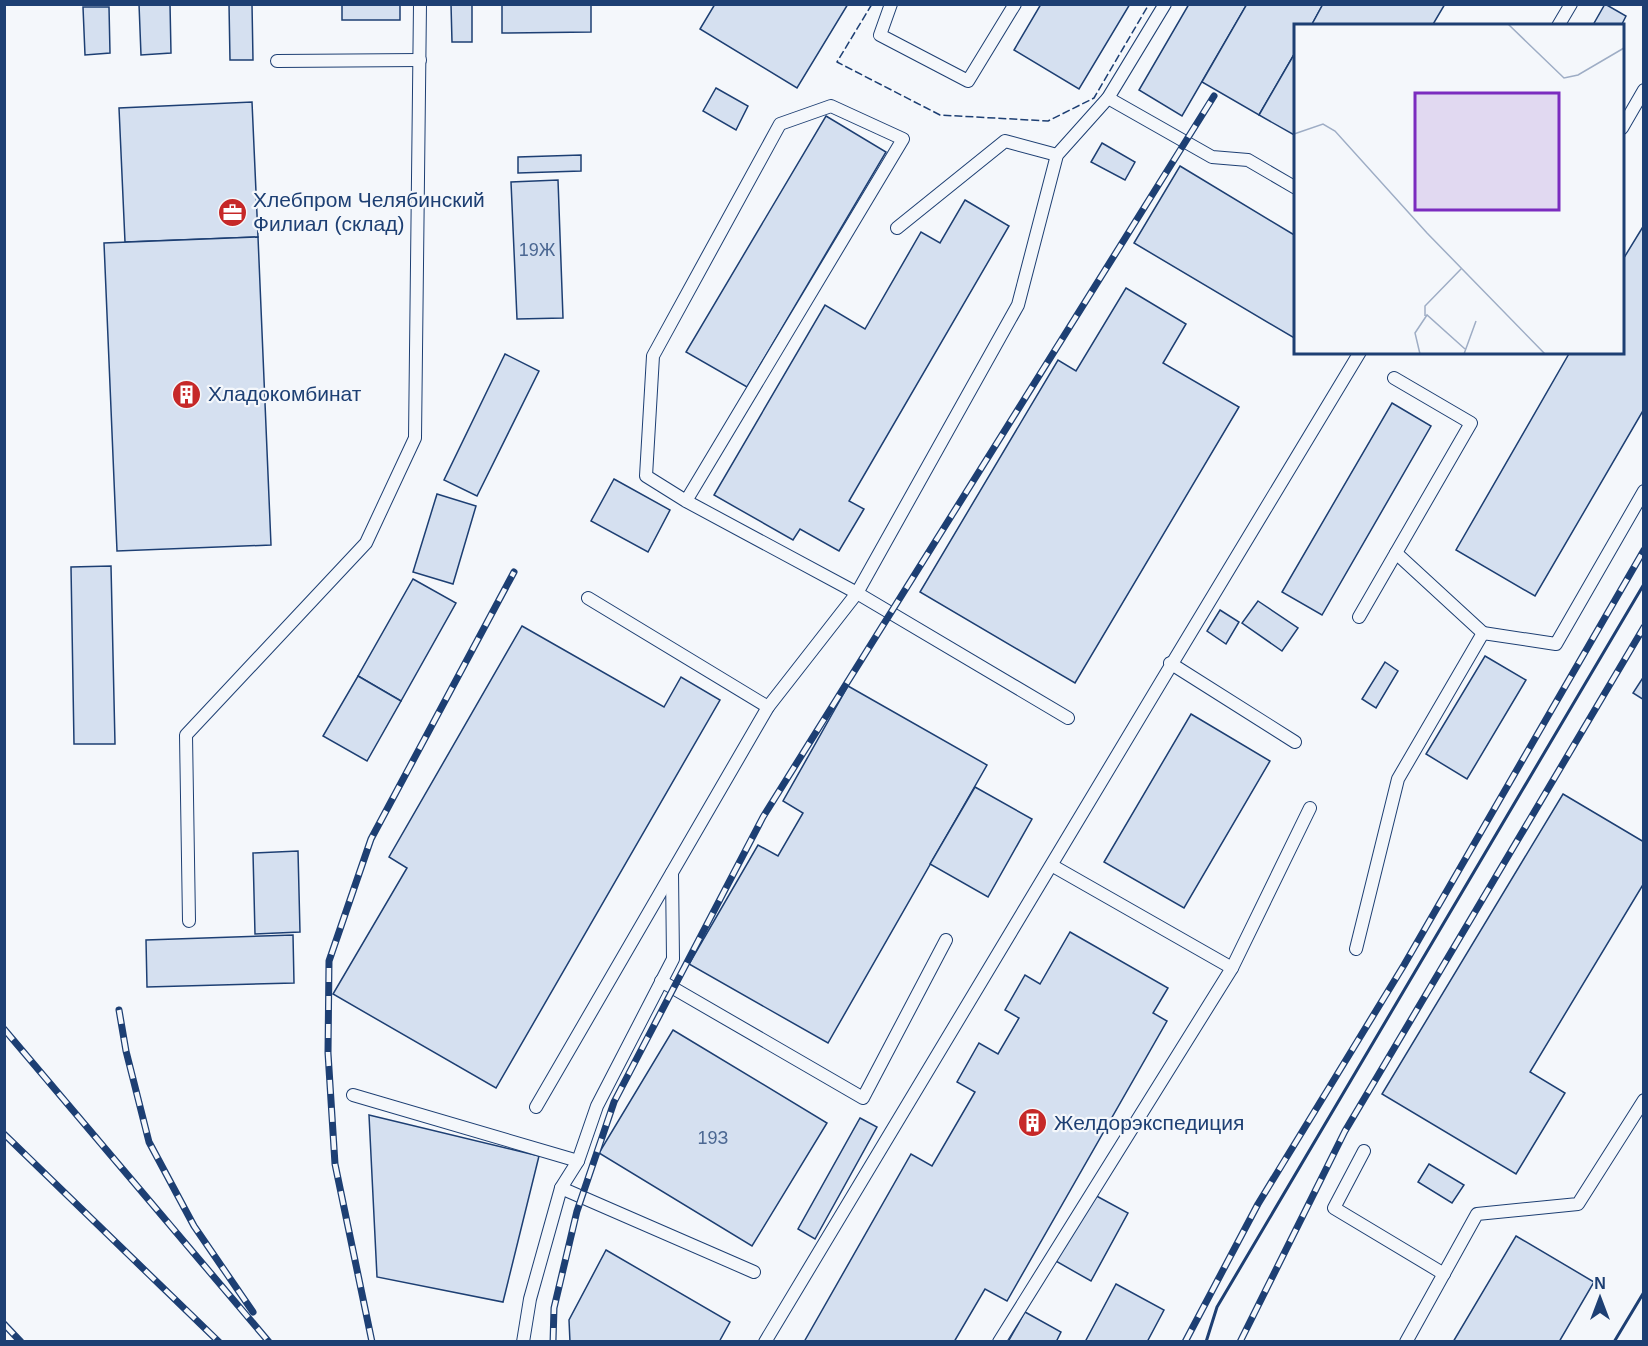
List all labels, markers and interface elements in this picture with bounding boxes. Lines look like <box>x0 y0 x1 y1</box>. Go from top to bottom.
inset map <box>1294 24 1624 354</box>
place label: Хлебпром Челябинский Филиал (склад) <box>253 188 485 235</box>
office icon: Хлебпром Челябинский Филиал (склад) <box>216 196 248 228</box>
house number: 19Ж <box>519 240 556 260</box>
building icon: Хладокомбинат <box>171 378 203 410</box>
place label: Хладокомбинат <box>208 382 362 405</box>
building icon: Желдорэкспедиция <box>1017 1107 1049 1139</box>
place label: Желдорэкспедиция <box>1054 1111 1244 1134</box>
house number: 19З <box>698 1128 728 1148</box>
north arrow <box>1570 1268 1630 1328</box>
text: N <box>1594 1275 1606 1292</box>

